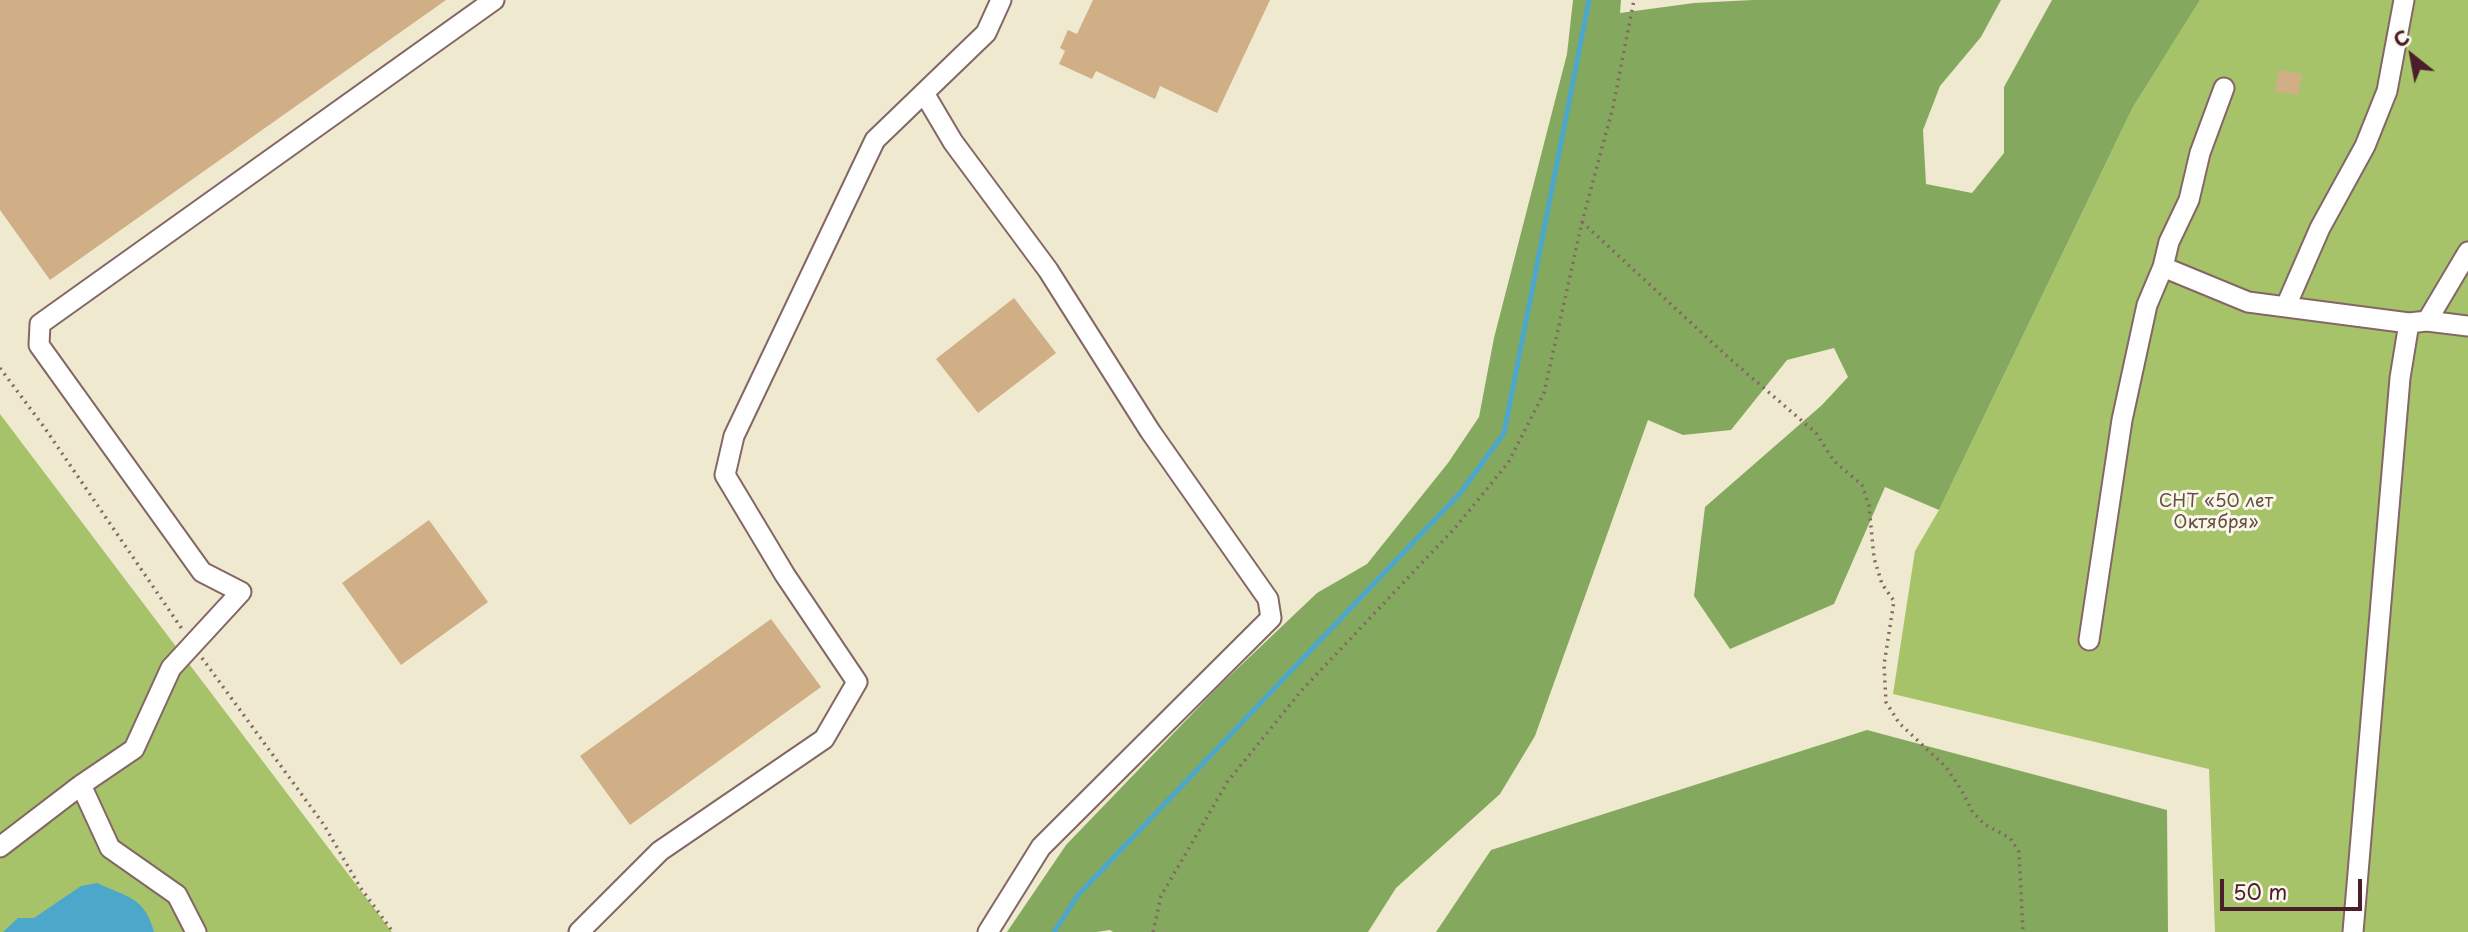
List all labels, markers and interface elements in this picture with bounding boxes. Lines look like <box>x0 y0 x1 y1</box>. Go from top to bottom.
north arrow <box>2377 21 2447 91</box>
text: С <box>2388 22 2415 54</box>
park label: СНТ «50 лет Октября» <box>2159 491 2273 534</box>
scale bar <box>2223 866 2365 910</box>
text: 50 m <box>2233 875 2287 907</box>

